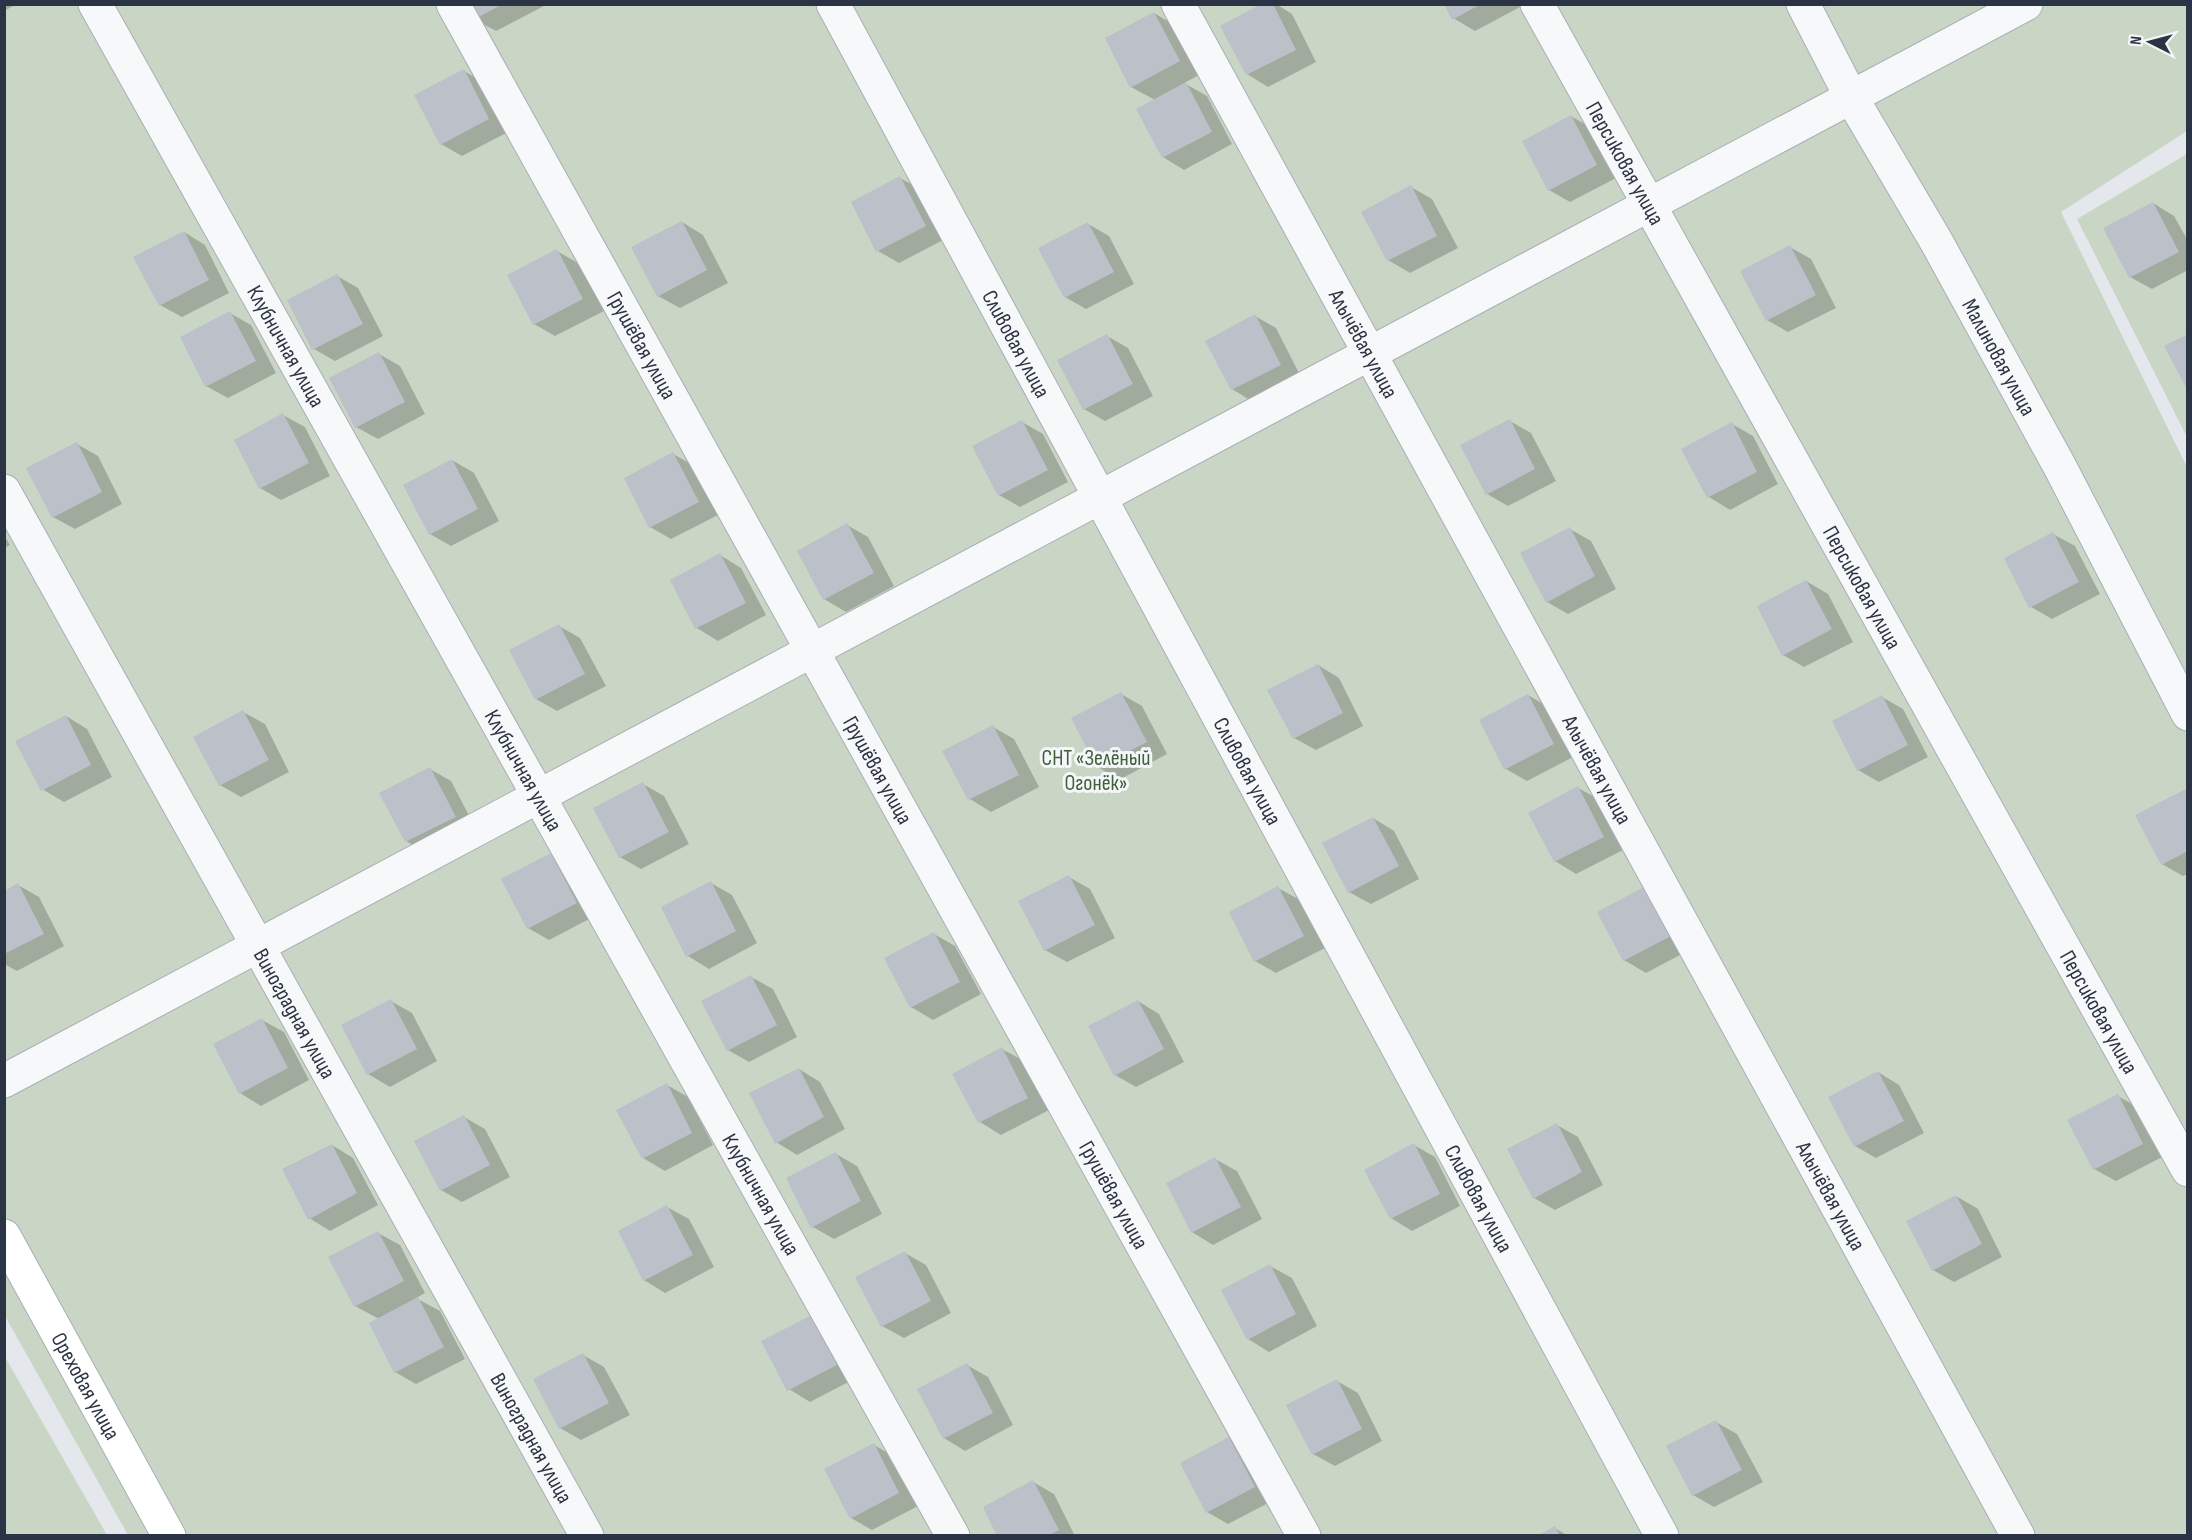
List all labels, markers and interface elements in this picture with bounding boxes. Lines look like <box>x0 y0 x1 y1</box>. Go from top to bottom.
north arrow <box>2120 12 2180 72</box>
text: N <box>2127 35 2146 46</box>
street label: Персиковая улица <box>1579 97 1670 230</box>
street label: Клубничная улица <box>240 281 330 412</box>
street label: Алычёвая улица <box>1322 284 1403 403</box>
street label: Сливовая улица <box>975 286 1055 403</box>
street label: Грушёвая улица <box>600 287 682 404</box>
street label: Малиновая улица <box>1955 294 2041 421</box>
street label: Персиковая улица <box>1816 522 1907 654</box>
street label: Клубничная улица <box>478 705 568 836</box>
street label: Алычёвая улица <box>1555 710 1637 829</box>
street label: Грушёвая улица <box>836 712 918 829</box>
street label: Сливовая улица <box>1207 713 1287 830</box>
park label: СНТ «Зелёный Огонёк» <box>1042 745 1150 797</box>
street label: Виноградная улица <box>247 944 341 1084</box>
street label: Персиковая улица <box>2053 946 2143 1079</box>
street label: Клубничная улица <box>715 1129 805 1260</box>
street label: Алычёвая улица <box>1789 1136 1871 1256</box>
street label: Грушёвая улица <box>1072 1137 1154 1254</box>
street label: Сливовая улица <box>1438 1141 1518 1258</box>
street label: Ореховая улица <box>45 1328 125 1445</box>
street label: Виноградная улица <box>484 1369 578 1508</box>

